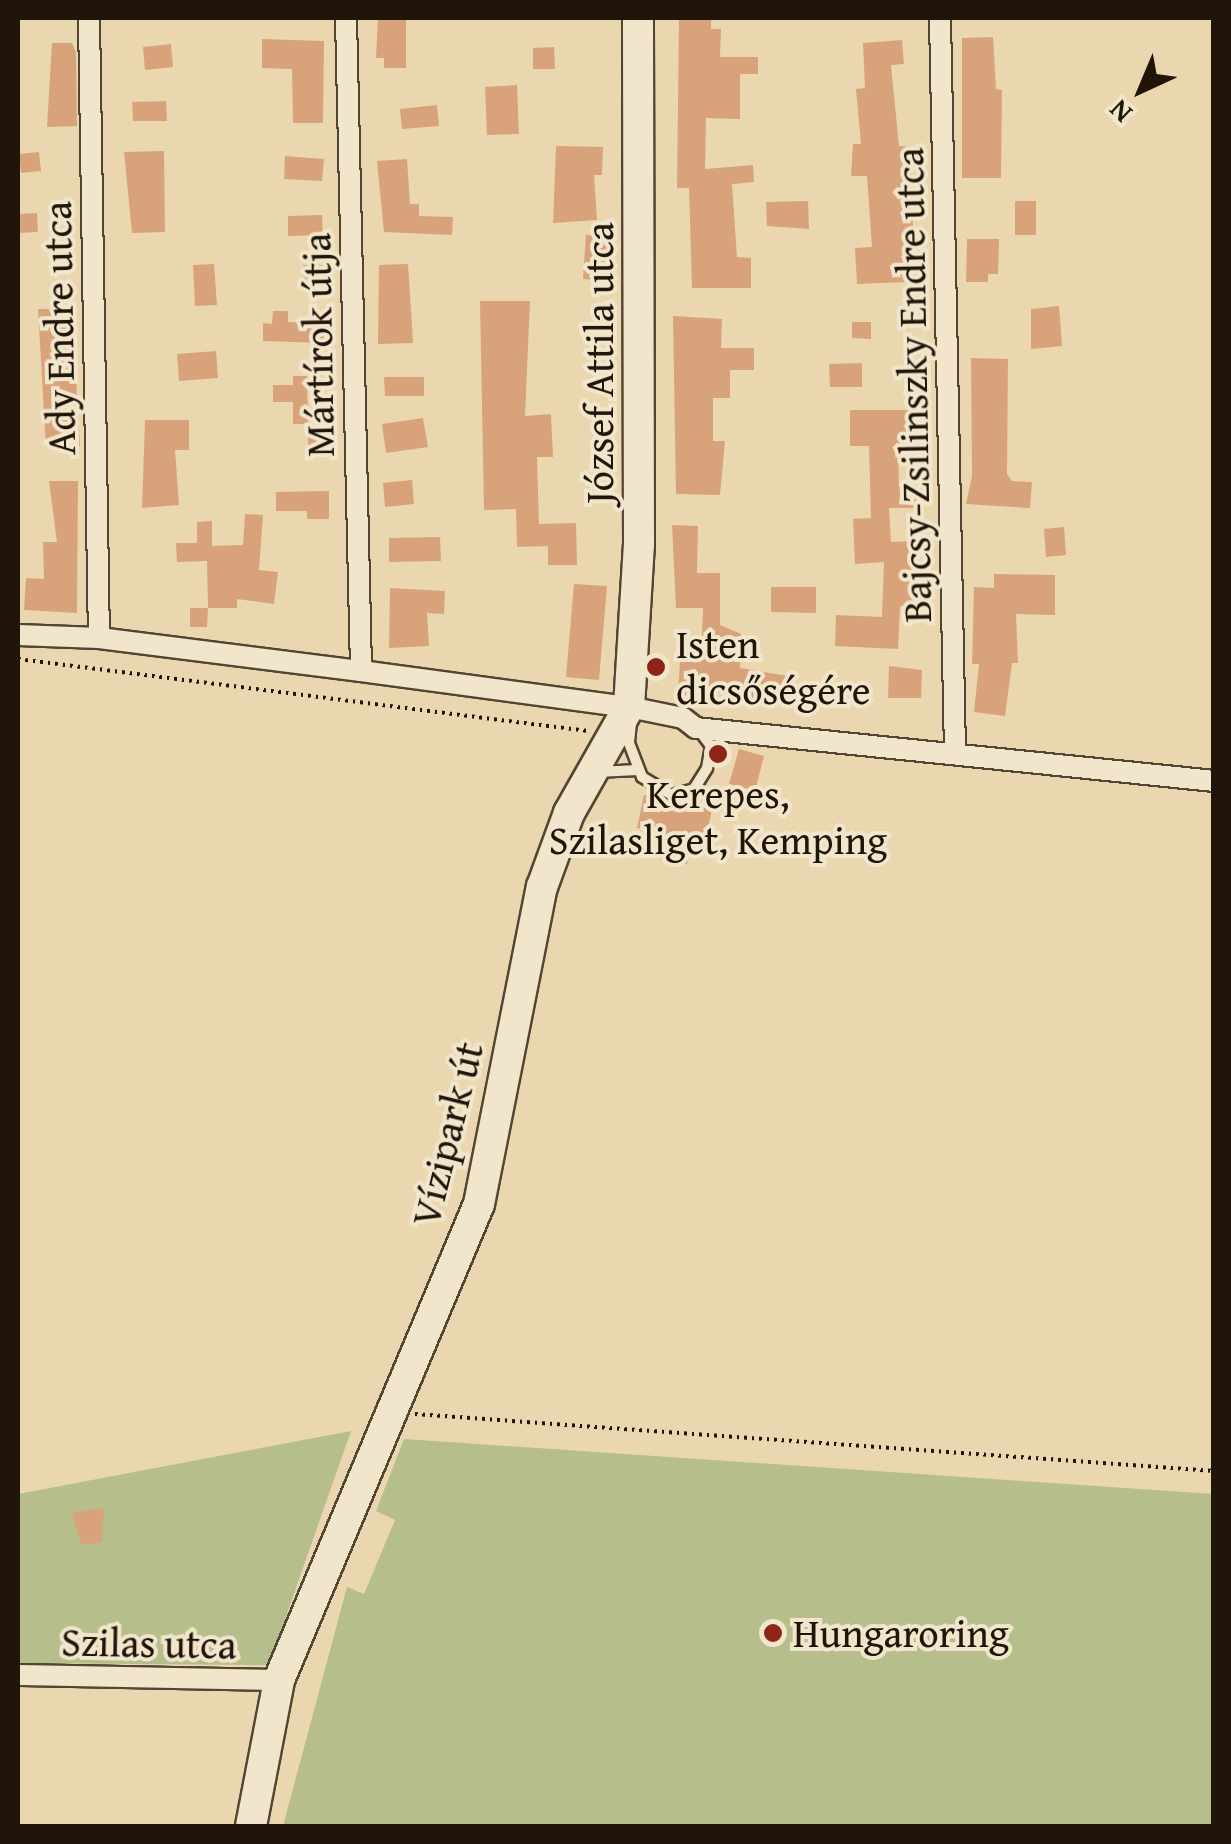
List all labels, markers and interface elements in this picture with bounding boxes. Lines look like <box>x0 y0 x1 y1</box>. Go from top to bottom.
north arrow <box>1091 40 1191 140</box>
text: N <box>1099 91 1141 133</box>
street label: Bajcsy-Zsilinszky Endre utca <box>885 147 941 623</box>
street label: Ady Endre utca <box>33 200 85 456</box>
street label: József Attila utca <box>575 222 623 504</box>
street label: Mártírok útja <box>292 232 344 458</box>
place label: Isten dicsőségére <box>676 620 871 714</box>
marker: Isten dicsőségére <box>645 656 667 678</box>
marker: Kerepes, Szilasliget, Kemping <box>707 743 729 765</box>
place label: Kerepes, Szilasliget, Kemping <box>549 770 887 864</box>
street label: Vízipark út <box>401 1037 493 1231</box>
place label: Hungaroring <box>793 1609 1009 1657</box>
street label: Szilas utca <box>61 1617 237 1669</box>
marker: Hungaroring <box>762 1622 784 1644</box>

